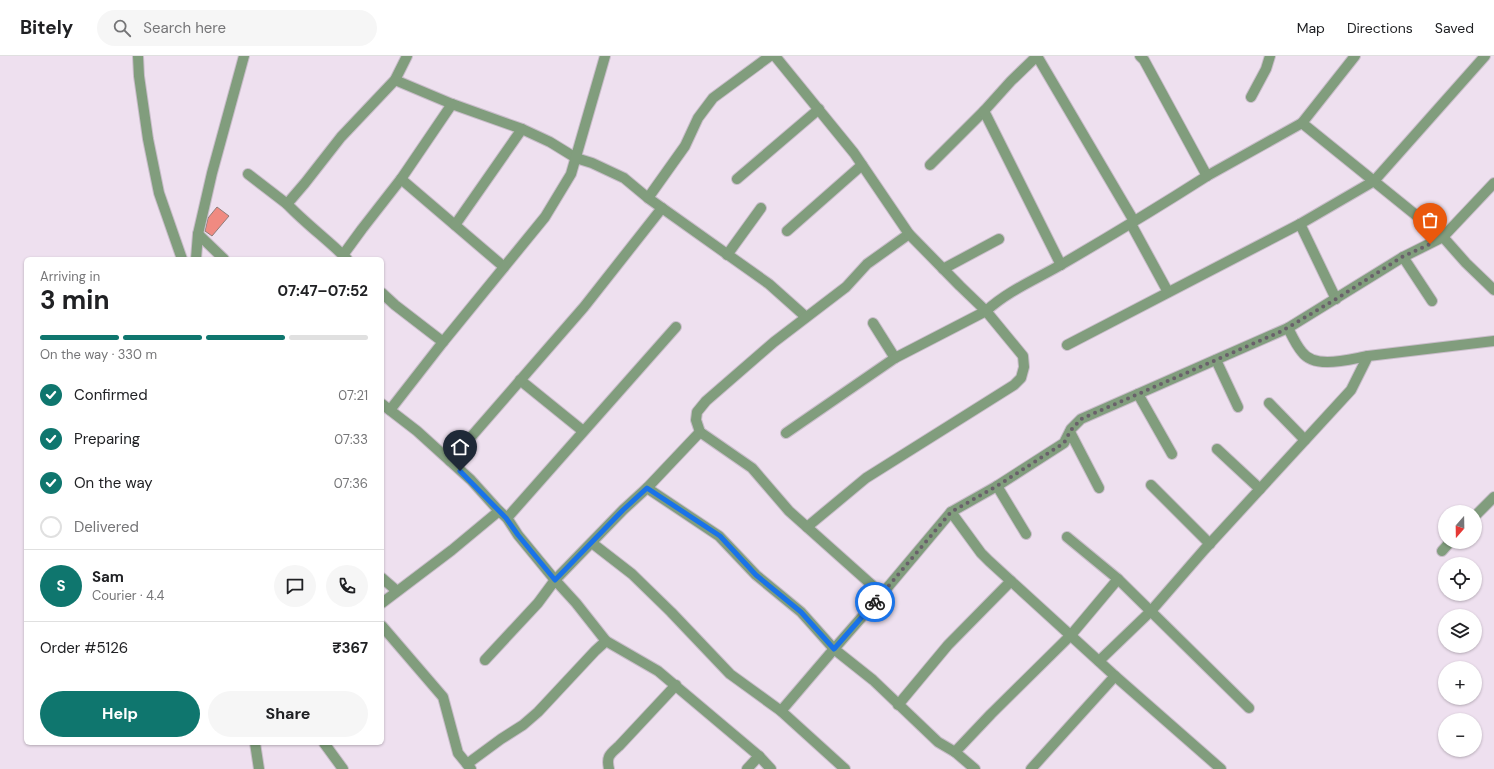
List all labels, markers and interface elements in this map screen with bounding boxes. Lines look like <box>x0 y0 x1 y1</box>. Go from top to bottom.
search box <box>97 10 377 46</box>
text: Bitely <box>20 15 73 40</box>
icon: search <box>111 17 133 39</box>
text: Search here <box>143 18 226 38</box>
text: Map <box>1297 19 1325 37</box>
text: Directions <box>1347 19 1413 37</box>
text: Saved <box>1435 19 1474 37</box>
pin <box>1413 203 1447 244</box>
icon: bag <box>1419 209 1441 231</box>
text: Arriving in <box>40 268 100 285</box>
text: 07:47–07:52 <box>277 281 368 301</box>
text: 3 min <box>40 283 109 317</box>
text: On the way · 330 m <box>40 346 157 363</box>
icon: check <box>40 384 62 406</box>
text: Confirmed <box>74 385 148 405</box>
text: 07:21 <box>338 387 368 404</box>
icon: check <box>40 428 62 450</box>
text: Preparing <box>74 429 140 449</box>
pin <box>443 430 477 471</box>
text: 07:33 <box>334 431 368 448</box>
icon: home <box>449 436 471 458</box>
icon: check <box>40 472 62 494</box>
text: On the way <box>74 473 153 493</box>
text: 07:36 <box>334 475 368 492</box>
north arrow <box>1438 505 1482 549</box>
map controls <box>1438 505 1482 757</box>
text: Delivered <box>74 517 139 537</box>
button: locate <box>1438 557 1482 601</box>
button: chat <box>274 565 316 607</box>
button: phone <box>326 565 368 607</box>
text: Sam <box>92 567 124 587</box>
text: S <box>56 576 66 596</box>
courier <box>855 582 895 622</box>
text: Courier · 4.4 <box>92 587 164 604</box>
icon: bike <box>864 591 886 613</box>
button: layers <box>1438 609 1482 653</box>
text: Order #5126 <box>40 638 128 658</box>
text: ₹367 <box>332 638 368 658</box>
button: + <box>1438 661 1482 705</box>
button: Help <box>40 691 200 737</box>
button: Share <box>208 691 368 737</box>
button: − <box>1438 713 1482 757</box>

